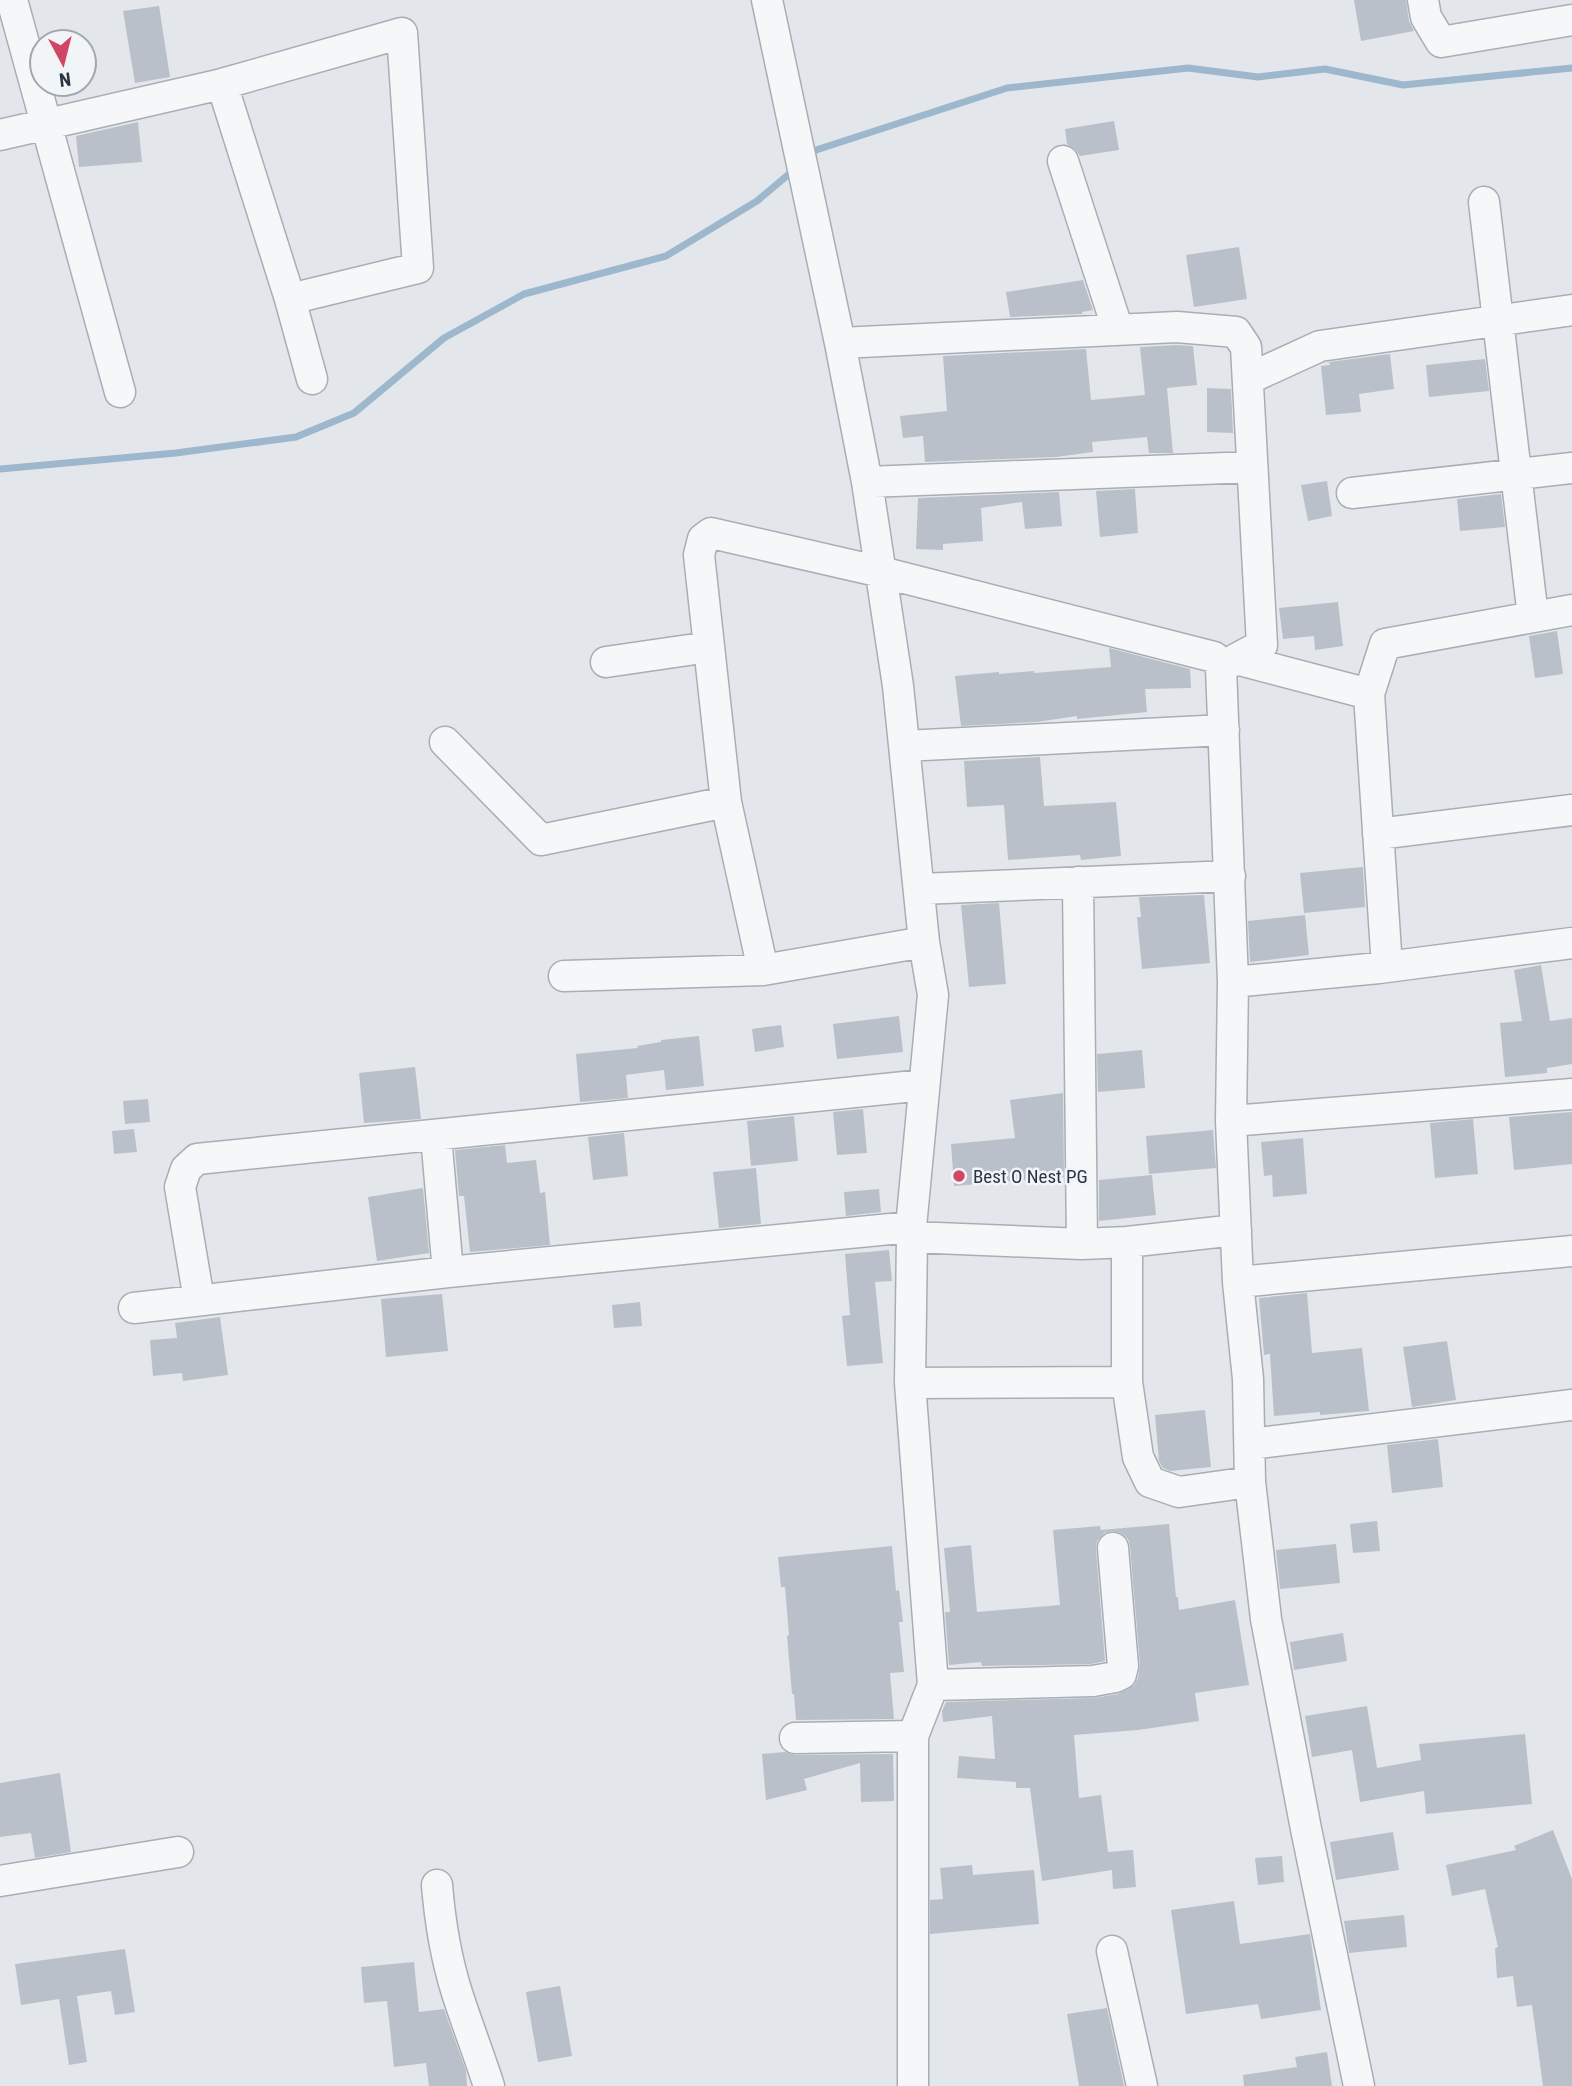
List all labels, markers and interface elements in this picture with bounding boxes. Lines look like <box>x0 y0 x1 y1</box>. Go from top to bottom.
north arrow <box>28 28 98 98</box>
text: N <box>58 67 72 92</box>
place label: Best O Nest PG <box>973 1165 1088 1188</box>
marker: Best O Nest PG <box>951 1168 967 1184</box>

